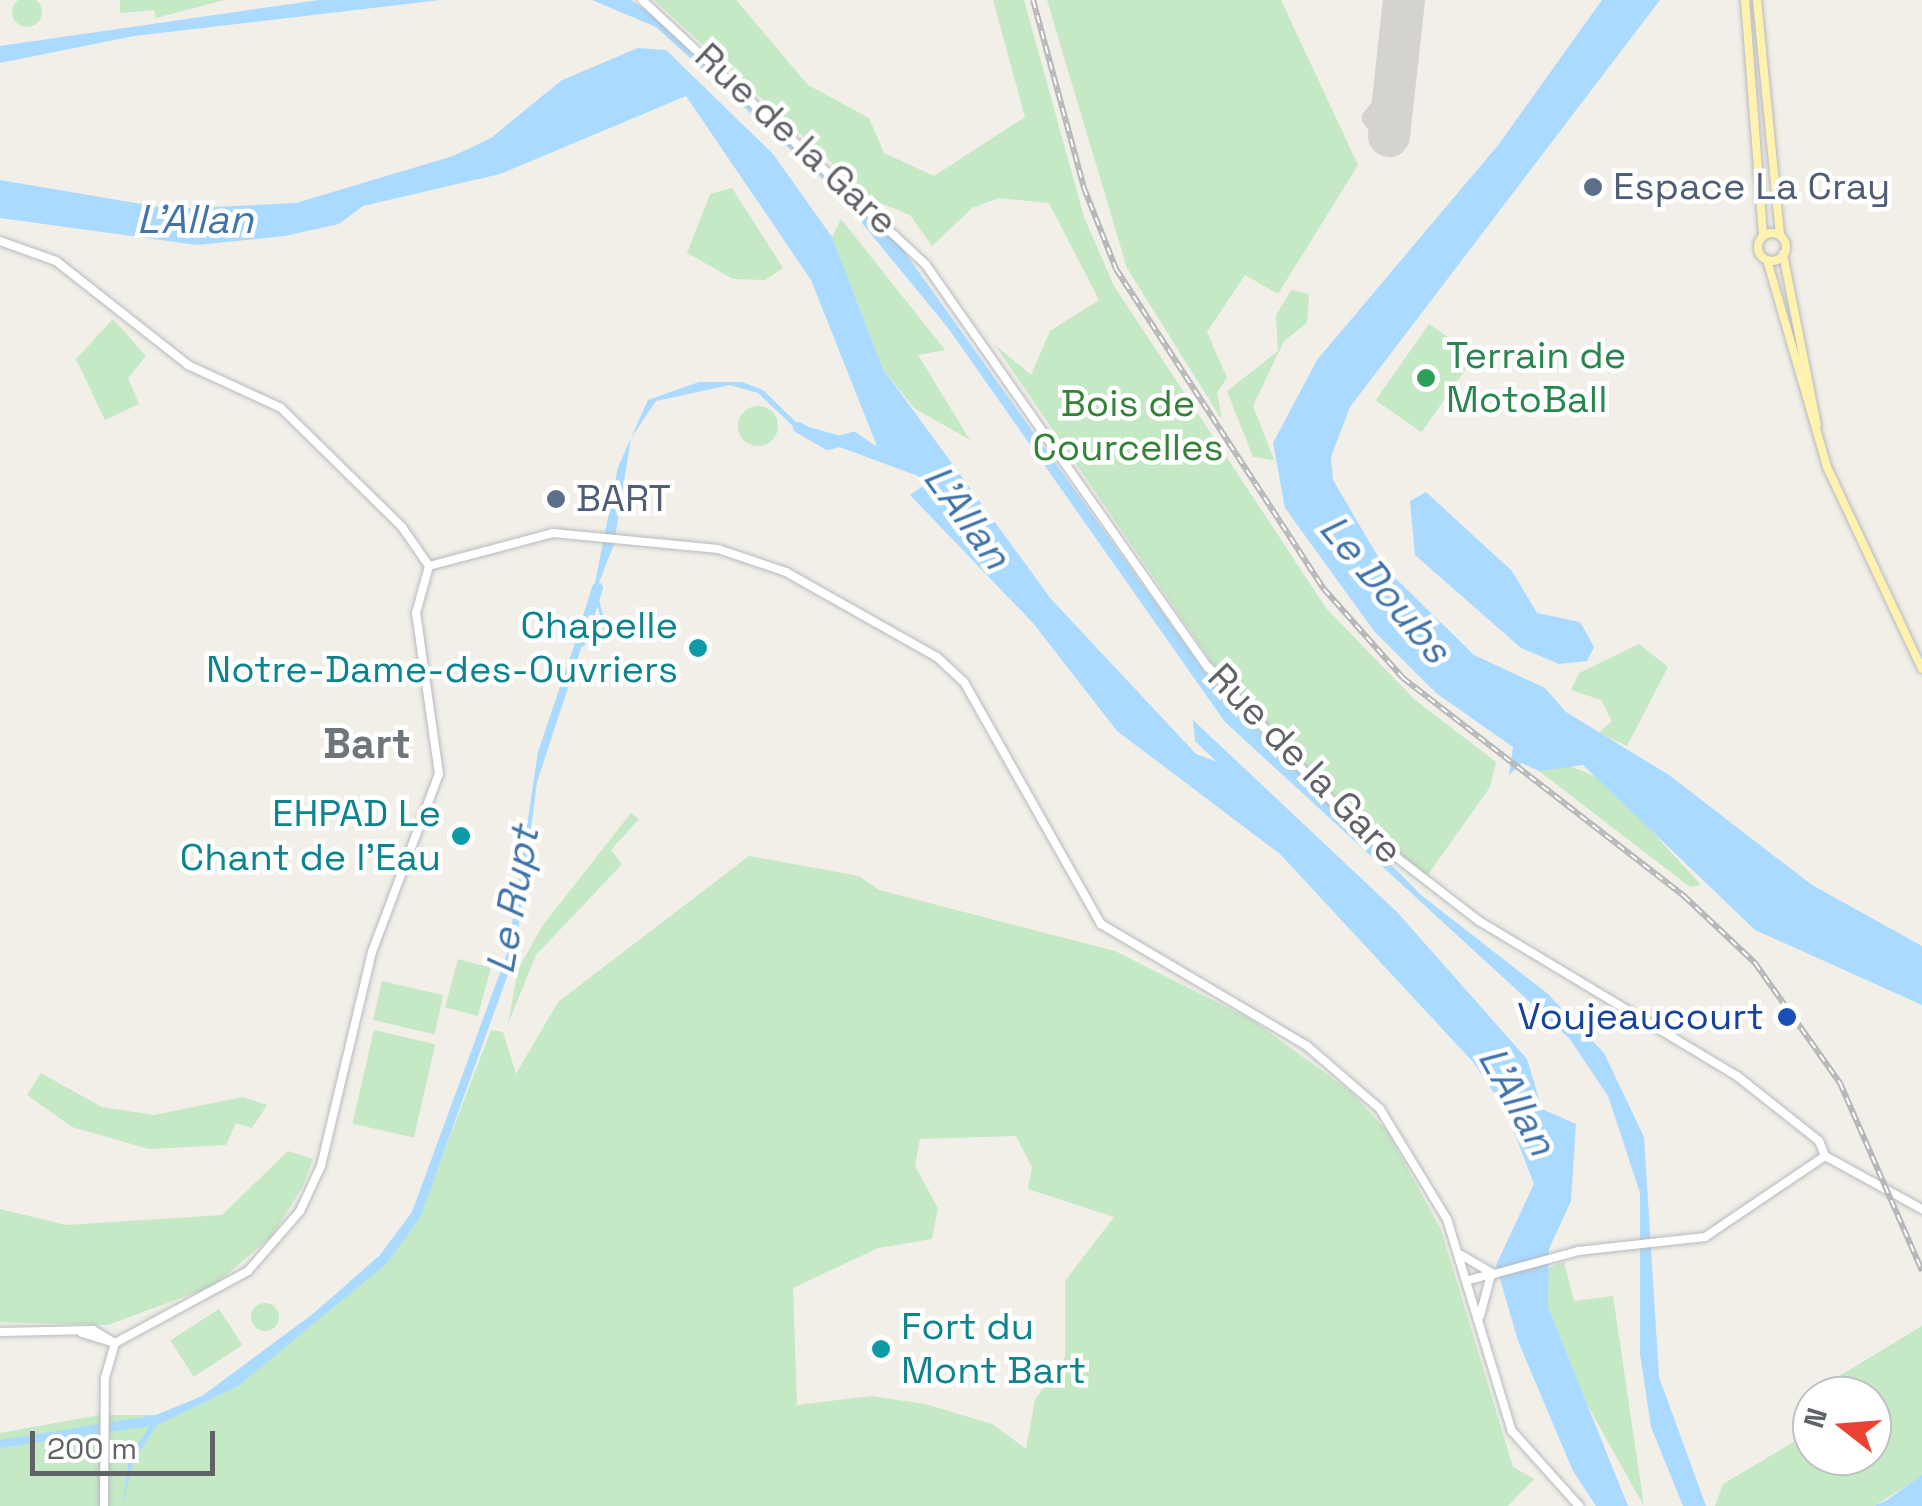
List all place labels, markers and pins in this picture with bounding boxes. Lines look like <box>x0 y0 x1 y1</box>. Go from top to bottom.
place label: Espace La Cray <box>1613 164 1890 210</box>
marker: Espace La Cray <box>1582 176 1604 198</box>
place label: Terrain de MotoBall <box>1446 333 1626 422</box>
marker: Terrain de MotoBall <box>1415 367 1437 389</box>
place label: BART <box>576 476 671 522</box>
marker: BART <box>545 488 567 510</box>
place label: Chapelle Notre-Dame-des-Ouvriers <box>206 603 678 692</box>
marker: Chapelle Notre-Dame-des-Ouvriers <box>687 637 709 659</box>
place label: EHPAD Le Chant de l'Eau <box>180 791 441 881</box>
marker: EHPAD Le Chant de l'Eau <box>450 825 472 847</box>
place label: Voujeaucourt <box>1517 994 1764 1040</box>
marker: Voujeaucourt <box>1774 1004 1800 1030</box>
place label: Fort du Mont Bart <box>901 1304 1086 1394</box>
marker: Fort du Mont Bart <box>870 1338 892 1360</box>

